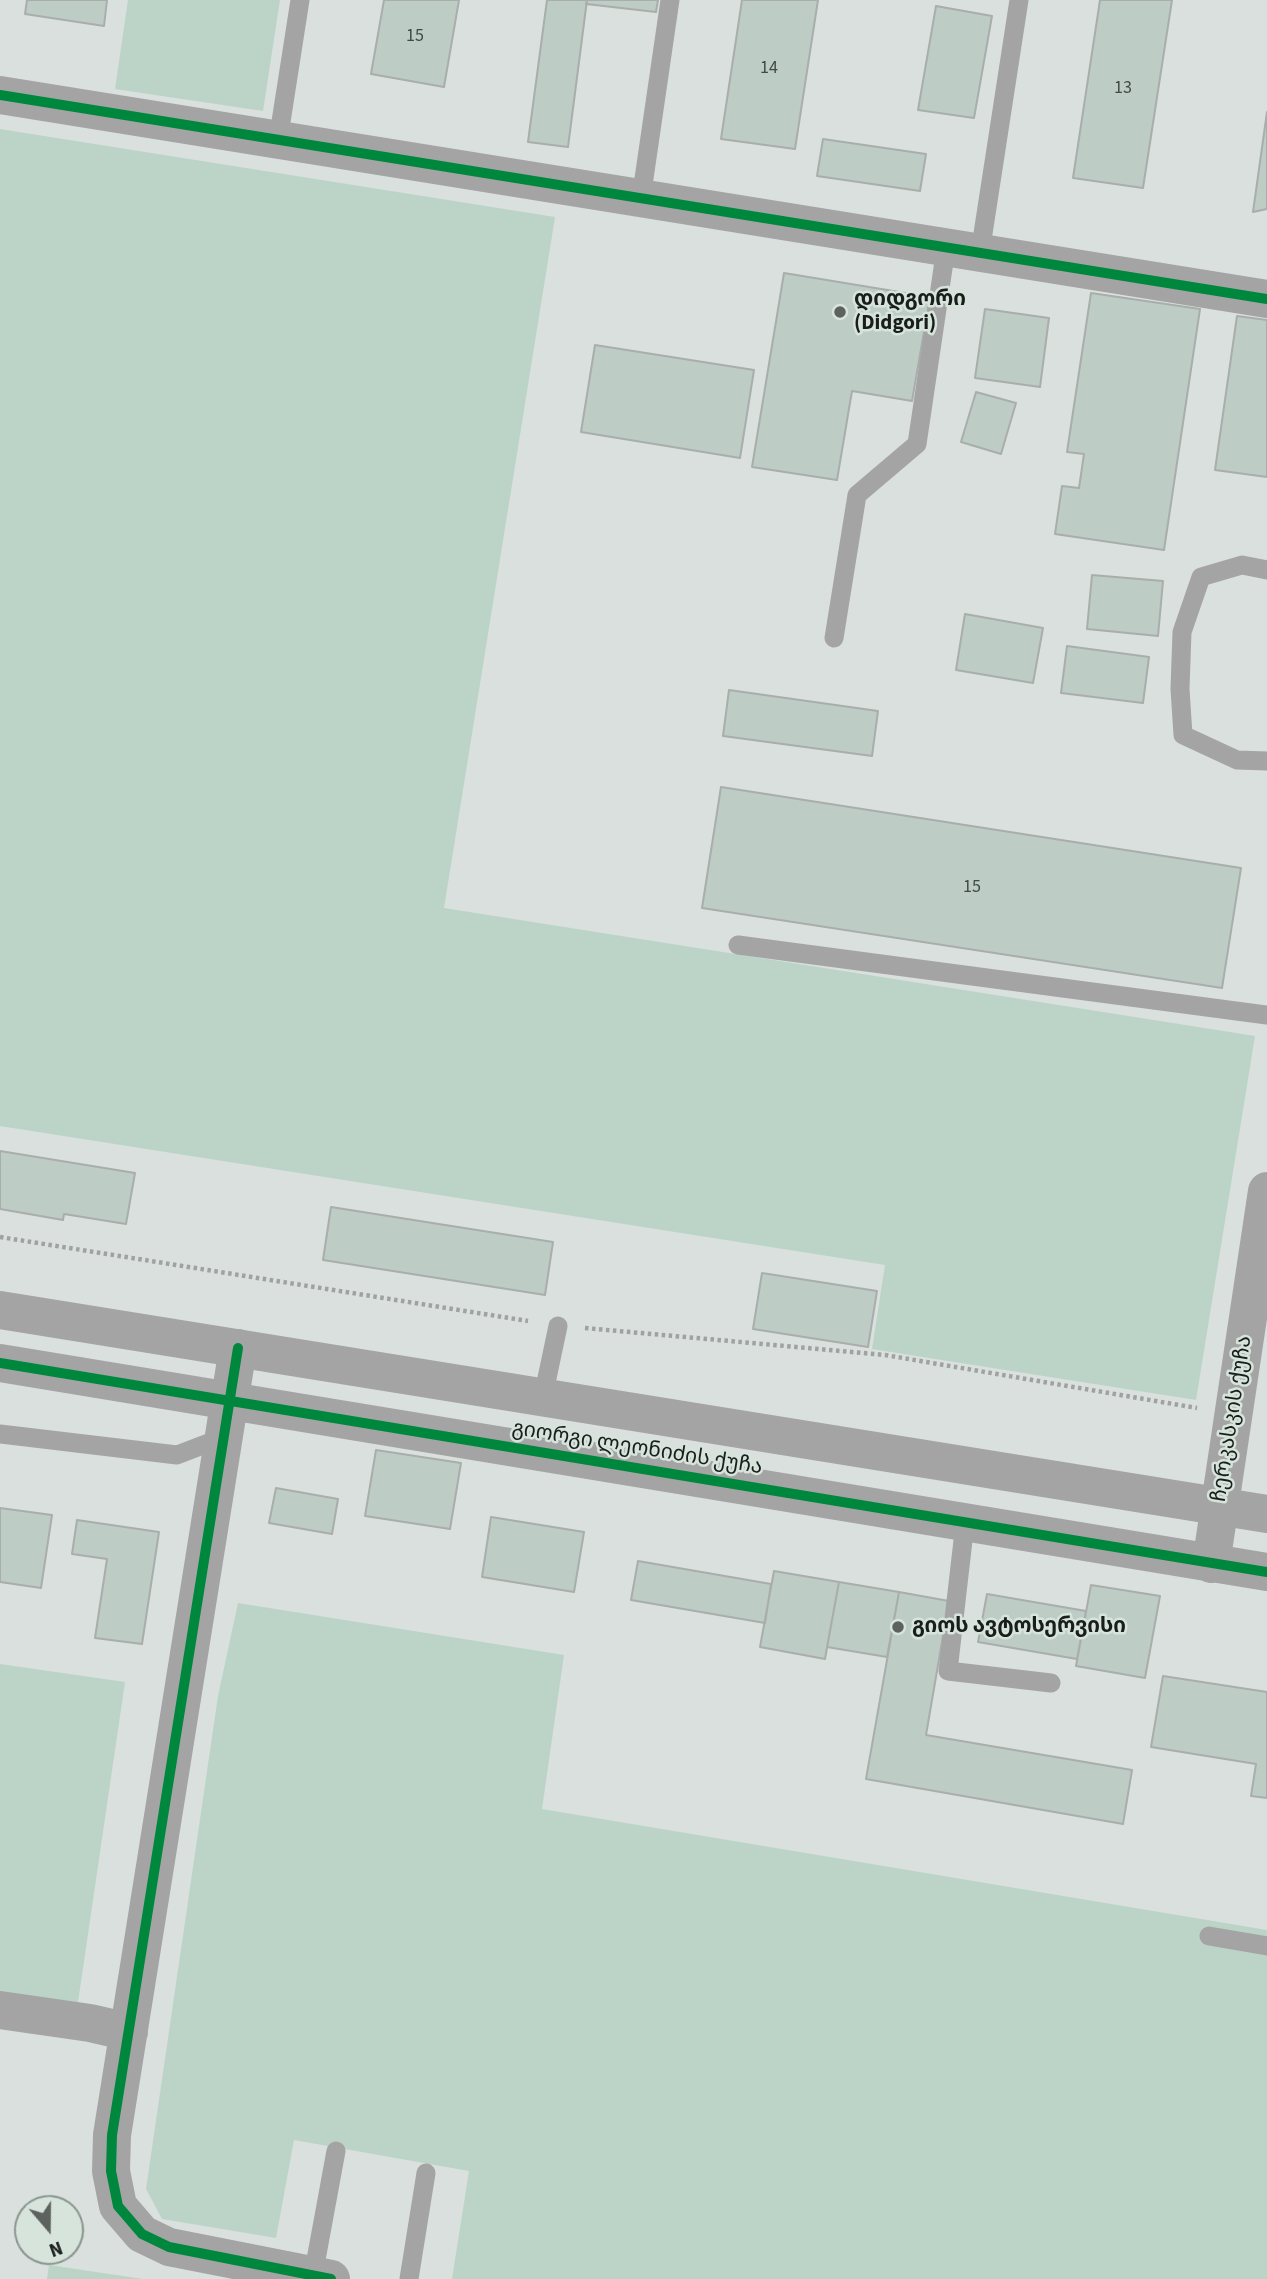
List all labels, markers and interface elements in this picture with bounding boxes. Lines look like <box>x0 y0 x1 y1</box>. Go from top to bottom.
house number: 15 <box>406 26 424 48</box>
house number: 14 <box>760 58 778 80</box>
house number: 13 <box>1114 78 1132 100</box>
place label: დიდგორი (Didgori) <box>854 287 966 337</box>
marker: დიდგორი (Didgori) <box>832 304 848 320</box>
house number: 15 <box>963 877 981 899</box>
street label: ჩერკასკის ქუჩა <box>1207 1334 1259 1504</box>
street label: გიორგი ლეონიძის ქუჩა <box>510 1417 764 1481</box>
place label: გიოს ავტოსერვისი <box>912 1614 1126 1640</box>
marker: გიოს ავტოსერვისი <box>890 1619 906 1635</box>
north arrow <box>14 2195 84 2265</box>
text: N <box>45 2233 66 2263</box>

